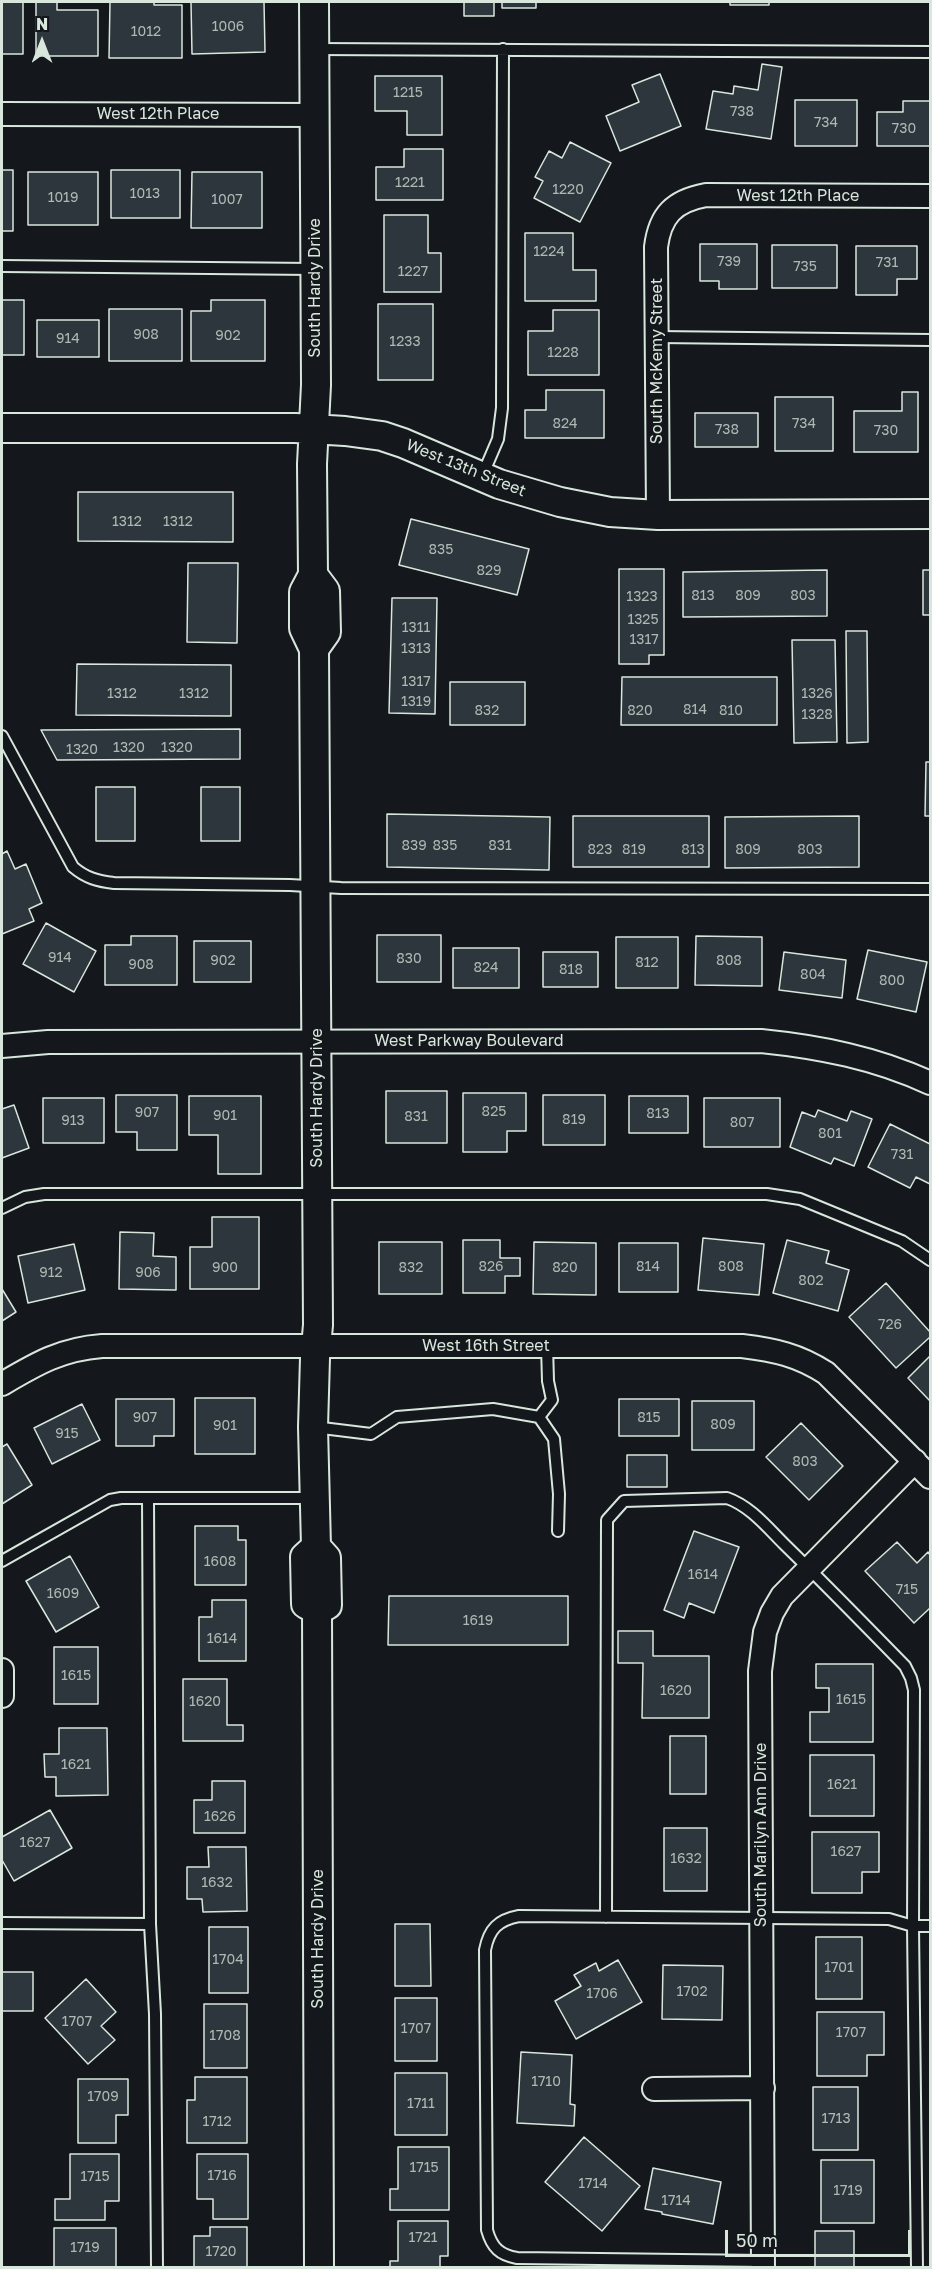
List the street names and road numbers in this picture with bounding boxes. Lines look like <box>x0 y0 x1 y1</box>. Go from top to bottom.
street label: West 12th Place <box>97 104 219 124</box>
street label: West 12th Place <box>737 186 859 206</box>
street label: South Hardy Drive <box>305 218 325 358</box>
street label: South McKemy Street <box>647 278 667 444</box>
street label: West 13th Street <box>403 435 529 501</box>
street label: South Hardy Drive <box>307 1028 327 1168</box>
street label: West Parkway Boulevard <box>374 1031 564 1051</box>
street label: West 16th Street <box>422 1336 550 1356</box>
street label: South Marilyn Ann Drive <box>751 1743 771 1927</box>
street label: South Hardy Drive <box>308 1869 328 2009</box>

